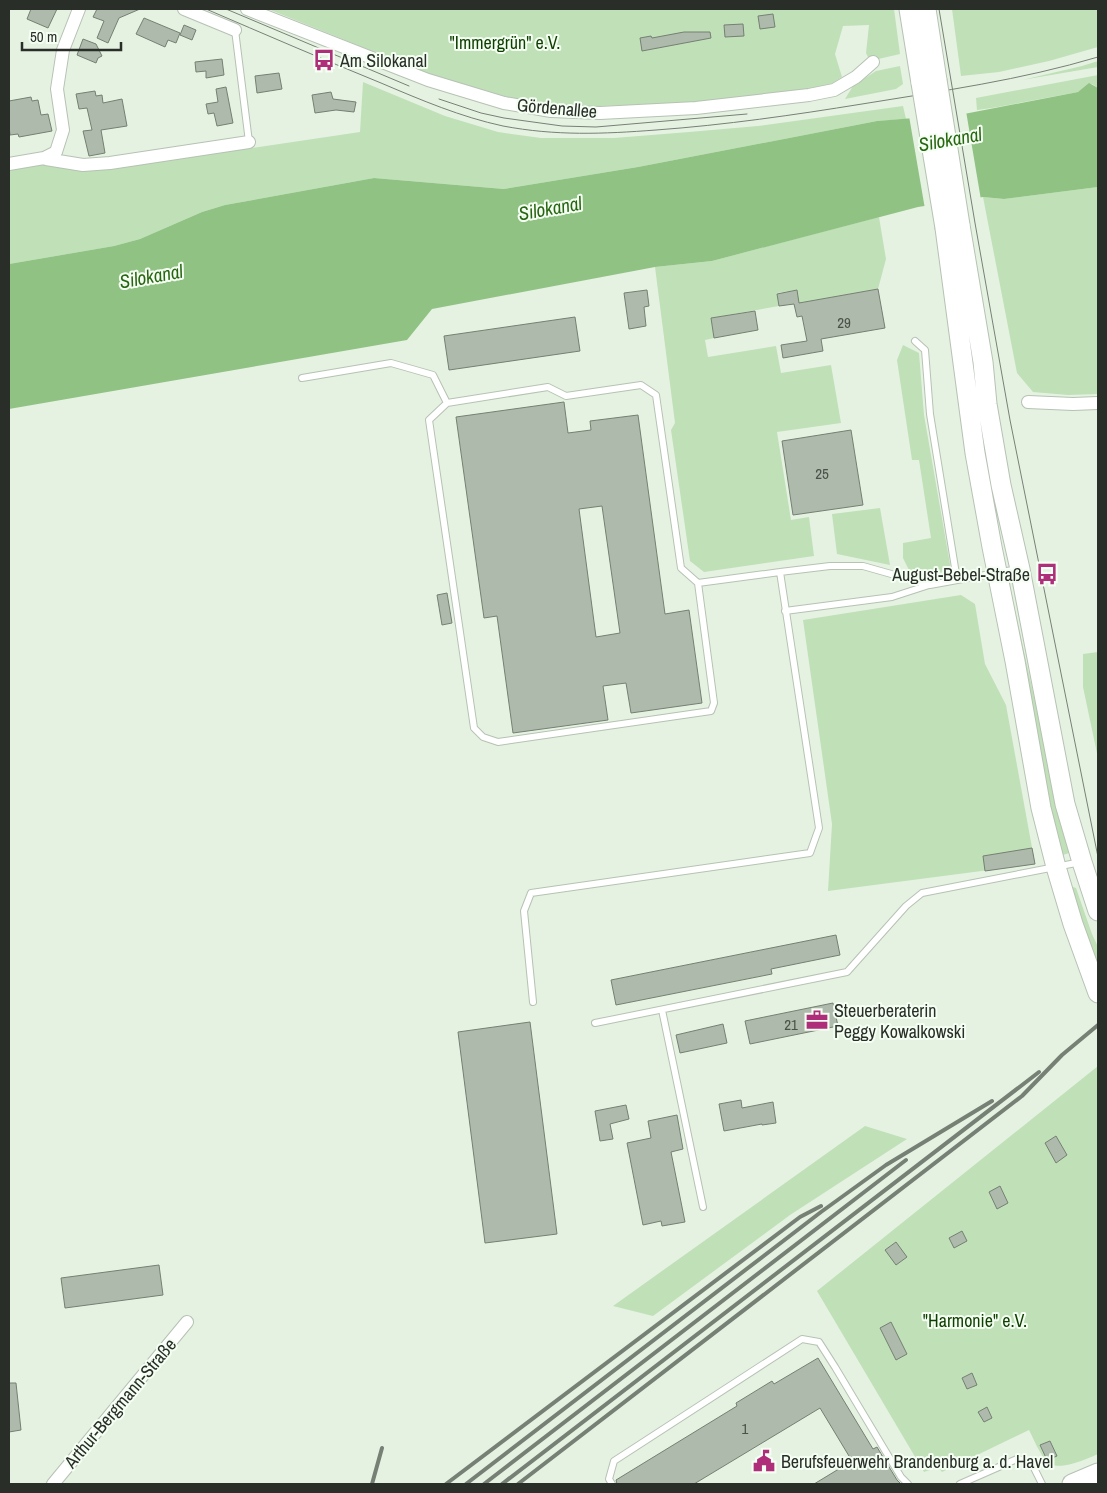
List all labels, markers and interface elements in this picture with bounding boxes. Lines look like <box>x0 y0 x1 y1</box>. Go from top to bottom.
scale bar <box>22 20 121 52</box>
text: 50 m <box>30 26 57 47</box>
park label: "Immergrün" e.V. <box>450 30 560 55</box>
bus stop icon: Am Silokanal <box>311 47 337 73</box>
place label: Am Silokanal <box>339 48 427 73</box>
street label: Gördenallee <box>516 92 598 124</box>
water label: Silokanal <box>916 121 984 157</box>
water label: Silokanal <box>516 190 584 226</box>
water label: Silokanal <box>117 258 185 294</box>
house number: 29 <box>837 312 851 333</box>
house number: 25 <box>815 463 829 484</box>
bus stop icon: August-Bebel-Straße <box>1034 561 1060 587</box>
place label: August-Bebel-Straße <box>891 562 1030 587</box>
place label: Steuerberaterin Peggy Kowalkowski <box>834 998 965 1044</box>
office icon: Steuerberaterin Peggy Kowalkowski <box>804 1007 830 1033</box>
house number: 21 <box>784 1014 798 1035</box>
park label: "Harmonie" e.V. <box>923 1308 1027 1333</box>
street label: Arthur-Bergmann-Straße <box>58 1333 182 1474</box>
house number: 1 <box>742 1418 749 1439</box>
public building icon: Berufsfeuerwehr Brandenburg a. d. Havel <box>751 1448 777 1474</box>
place label: Berufsfeuerwehr Brandenburg a. d. Havel <box>781 1449 1053 1474</box>

